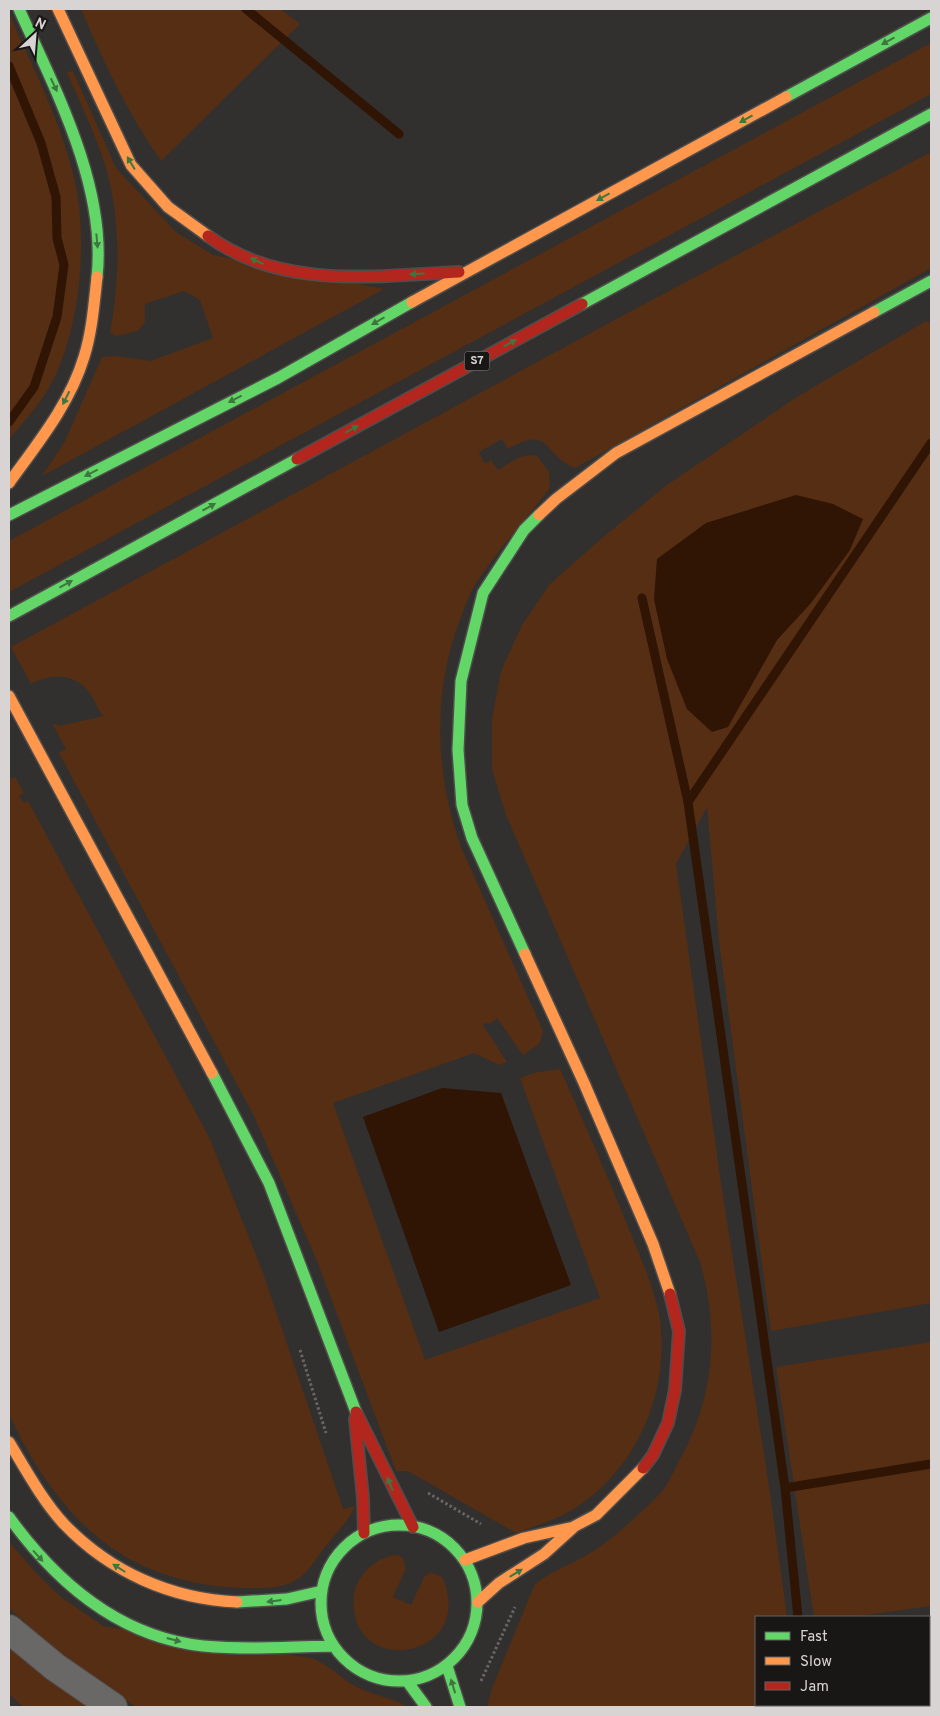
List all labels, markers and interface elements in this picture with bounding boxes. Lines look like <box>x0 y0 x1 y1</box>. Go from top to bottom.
north arrow <box>10 10 60 60</box>
text: N <box>32 15 48 35</box>
one-way arrow <box>881 37 896 45</box>
one-way arrow <box>50 78 58 92</box>
one-way arrow <box>738 115 753 123</box>
one-way arrow <box>126 157 135 170</box>
one-way arrow <box>596 192 610 201</box>
one-way arrow <box>93 233 101 249</box>
one-way arrow <box>250 257 264 265</box>
one-way arrow <box>409 270 425 278</box>
one-way arrow <box>370 317 385 325</box>
one-way arrow <box>503 339 517 347</box>
road number: S7 <box>464 352 490 371</box>
one-way arrow <box>62 390 70 405</box>
one-way arrow <box>228 395 243 403</box>
one-way arrow <box>345 425 359 433</box>
one-way arrow <box>83 469 98 477</box>
one-way arrow <box>202 503 216 511</box>
one-way arrow <box>60 580 73 589</box>
one-way arrow <box>386 1476 394 1491</box>
one-way arrow <box>32 1550 44 1562</box>
one-way arrow <box>112 1564 125 1573</box>
one-way arrow <box>510 1568 523 1577</box>
one-way arrow <box>266 1598 282 1606</box>
legend <box>755 1616 930 1706</box>
text: Fast <box>800 1628 828 1647</box>
one-way arrow <box>166 1636 181 1644</box>
text: Slow <box>800 1653 832 1672</box>
text: Jam <box>800 1678 829 1697</box>
one-way arrow <box>449 1679 457 1694</box>

